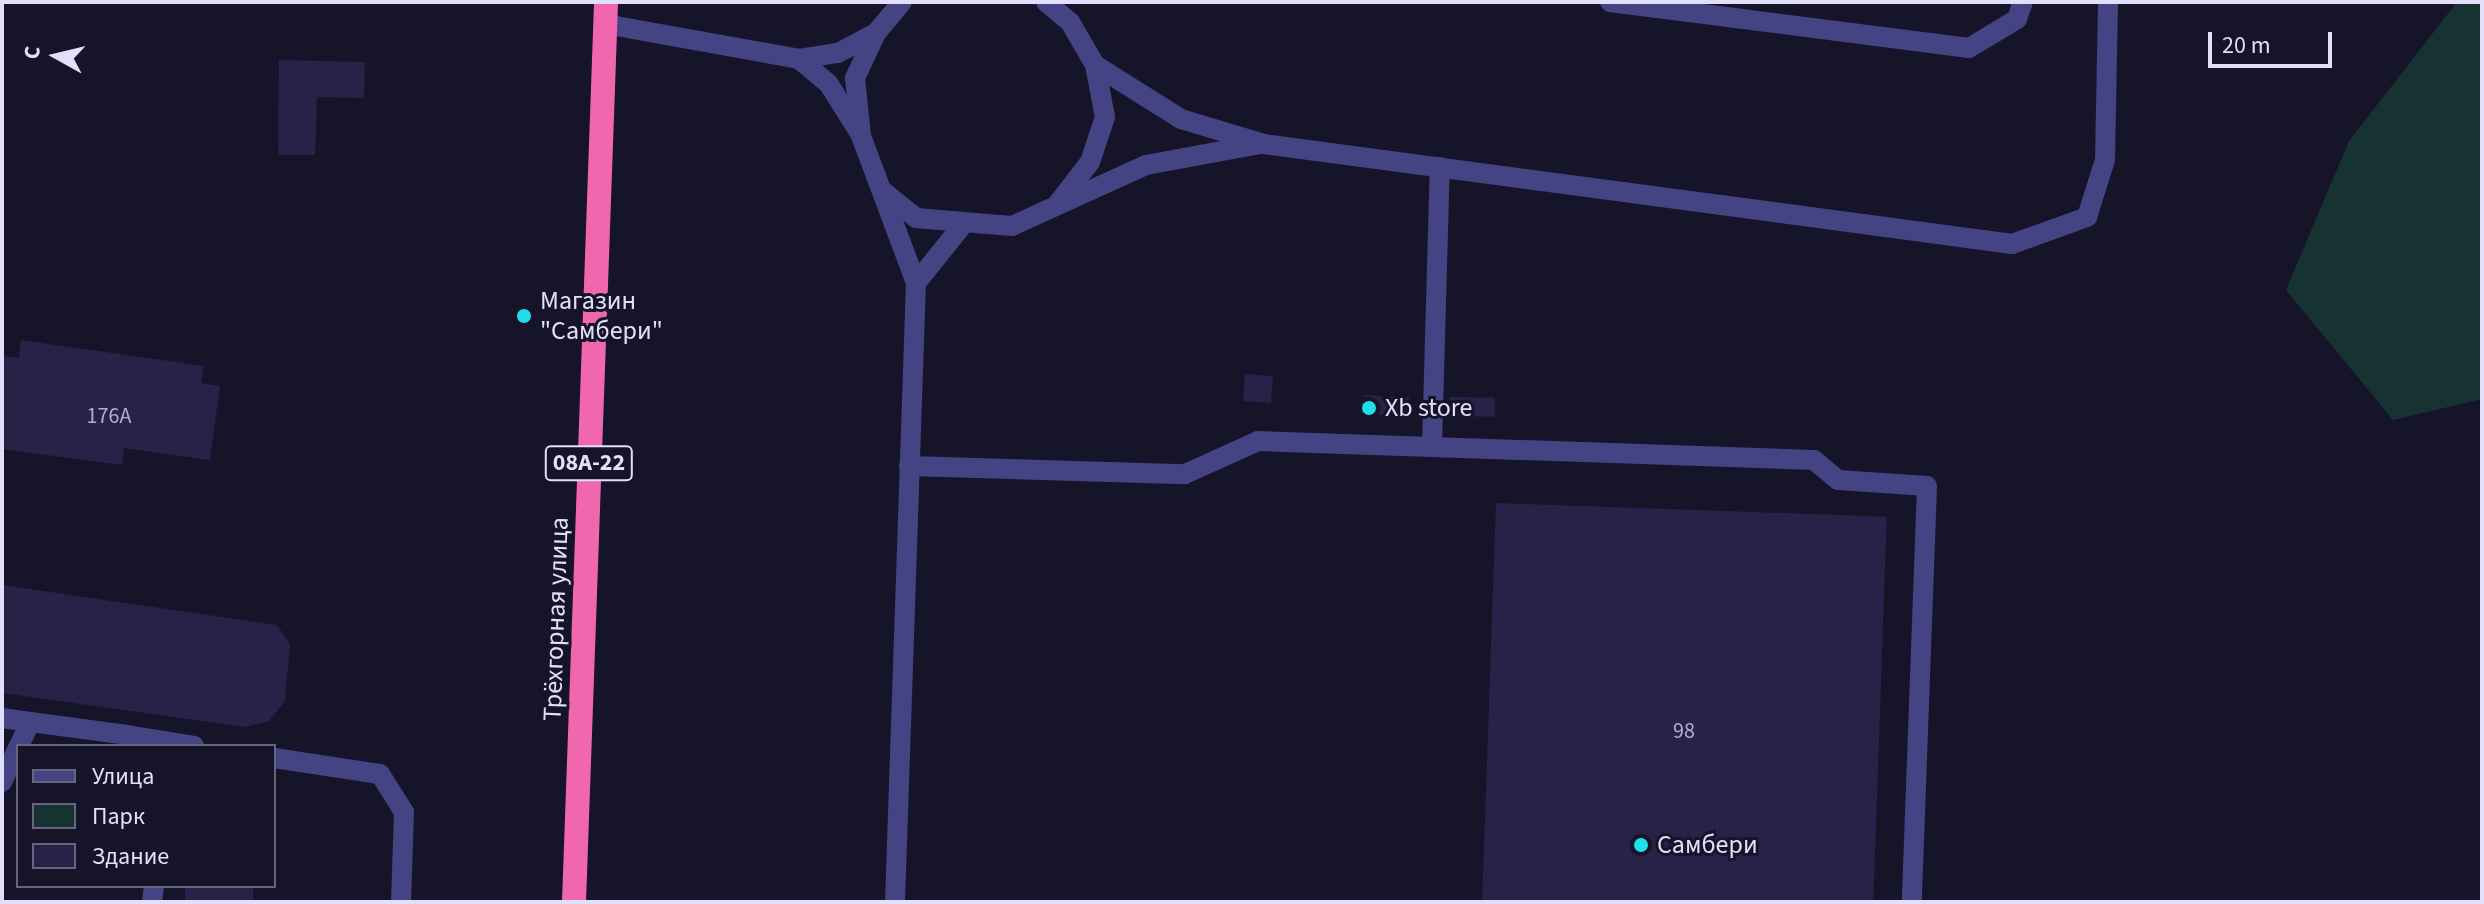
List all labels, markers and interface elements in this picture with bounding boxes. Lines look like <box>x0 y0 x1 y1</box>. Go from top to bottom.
north arrow <box>16 16 96 96</box>
scale bar <box>2212 16 2336 66</box>
text: 20 m <box>2222 28 2271 63</box>
text: С <box>15 44 49 61</box>
place label: Магазин "Самбери" <box>540 285 663 346</box>
marker: Магазин "Самбери" <box>515 307 533 325</box>
place label: Xb store <box>1385 392 1472 424</box>
marker: Xb store <box>1360 399 1378 417</box>
house number: 176А <box>87 404 131 430</box>
road number: 08А-22 <box>543 443 635 483</box>
street label: Трёхгорная улица <box>537 517 575 721</box>
house number: 98 <box>1673 719 1695 745</box>
legend <box>16 744 276 888</box>
text: Улица <box>92 759 154 794</box>
text: Парк <box>92 799 145 834</box>
place label: Самбери <box>1657 829 1758 861</box>
marker: Самбери <box>1632 836 1650 854</box>
text: Здание <box>92 839 169 874</box>

